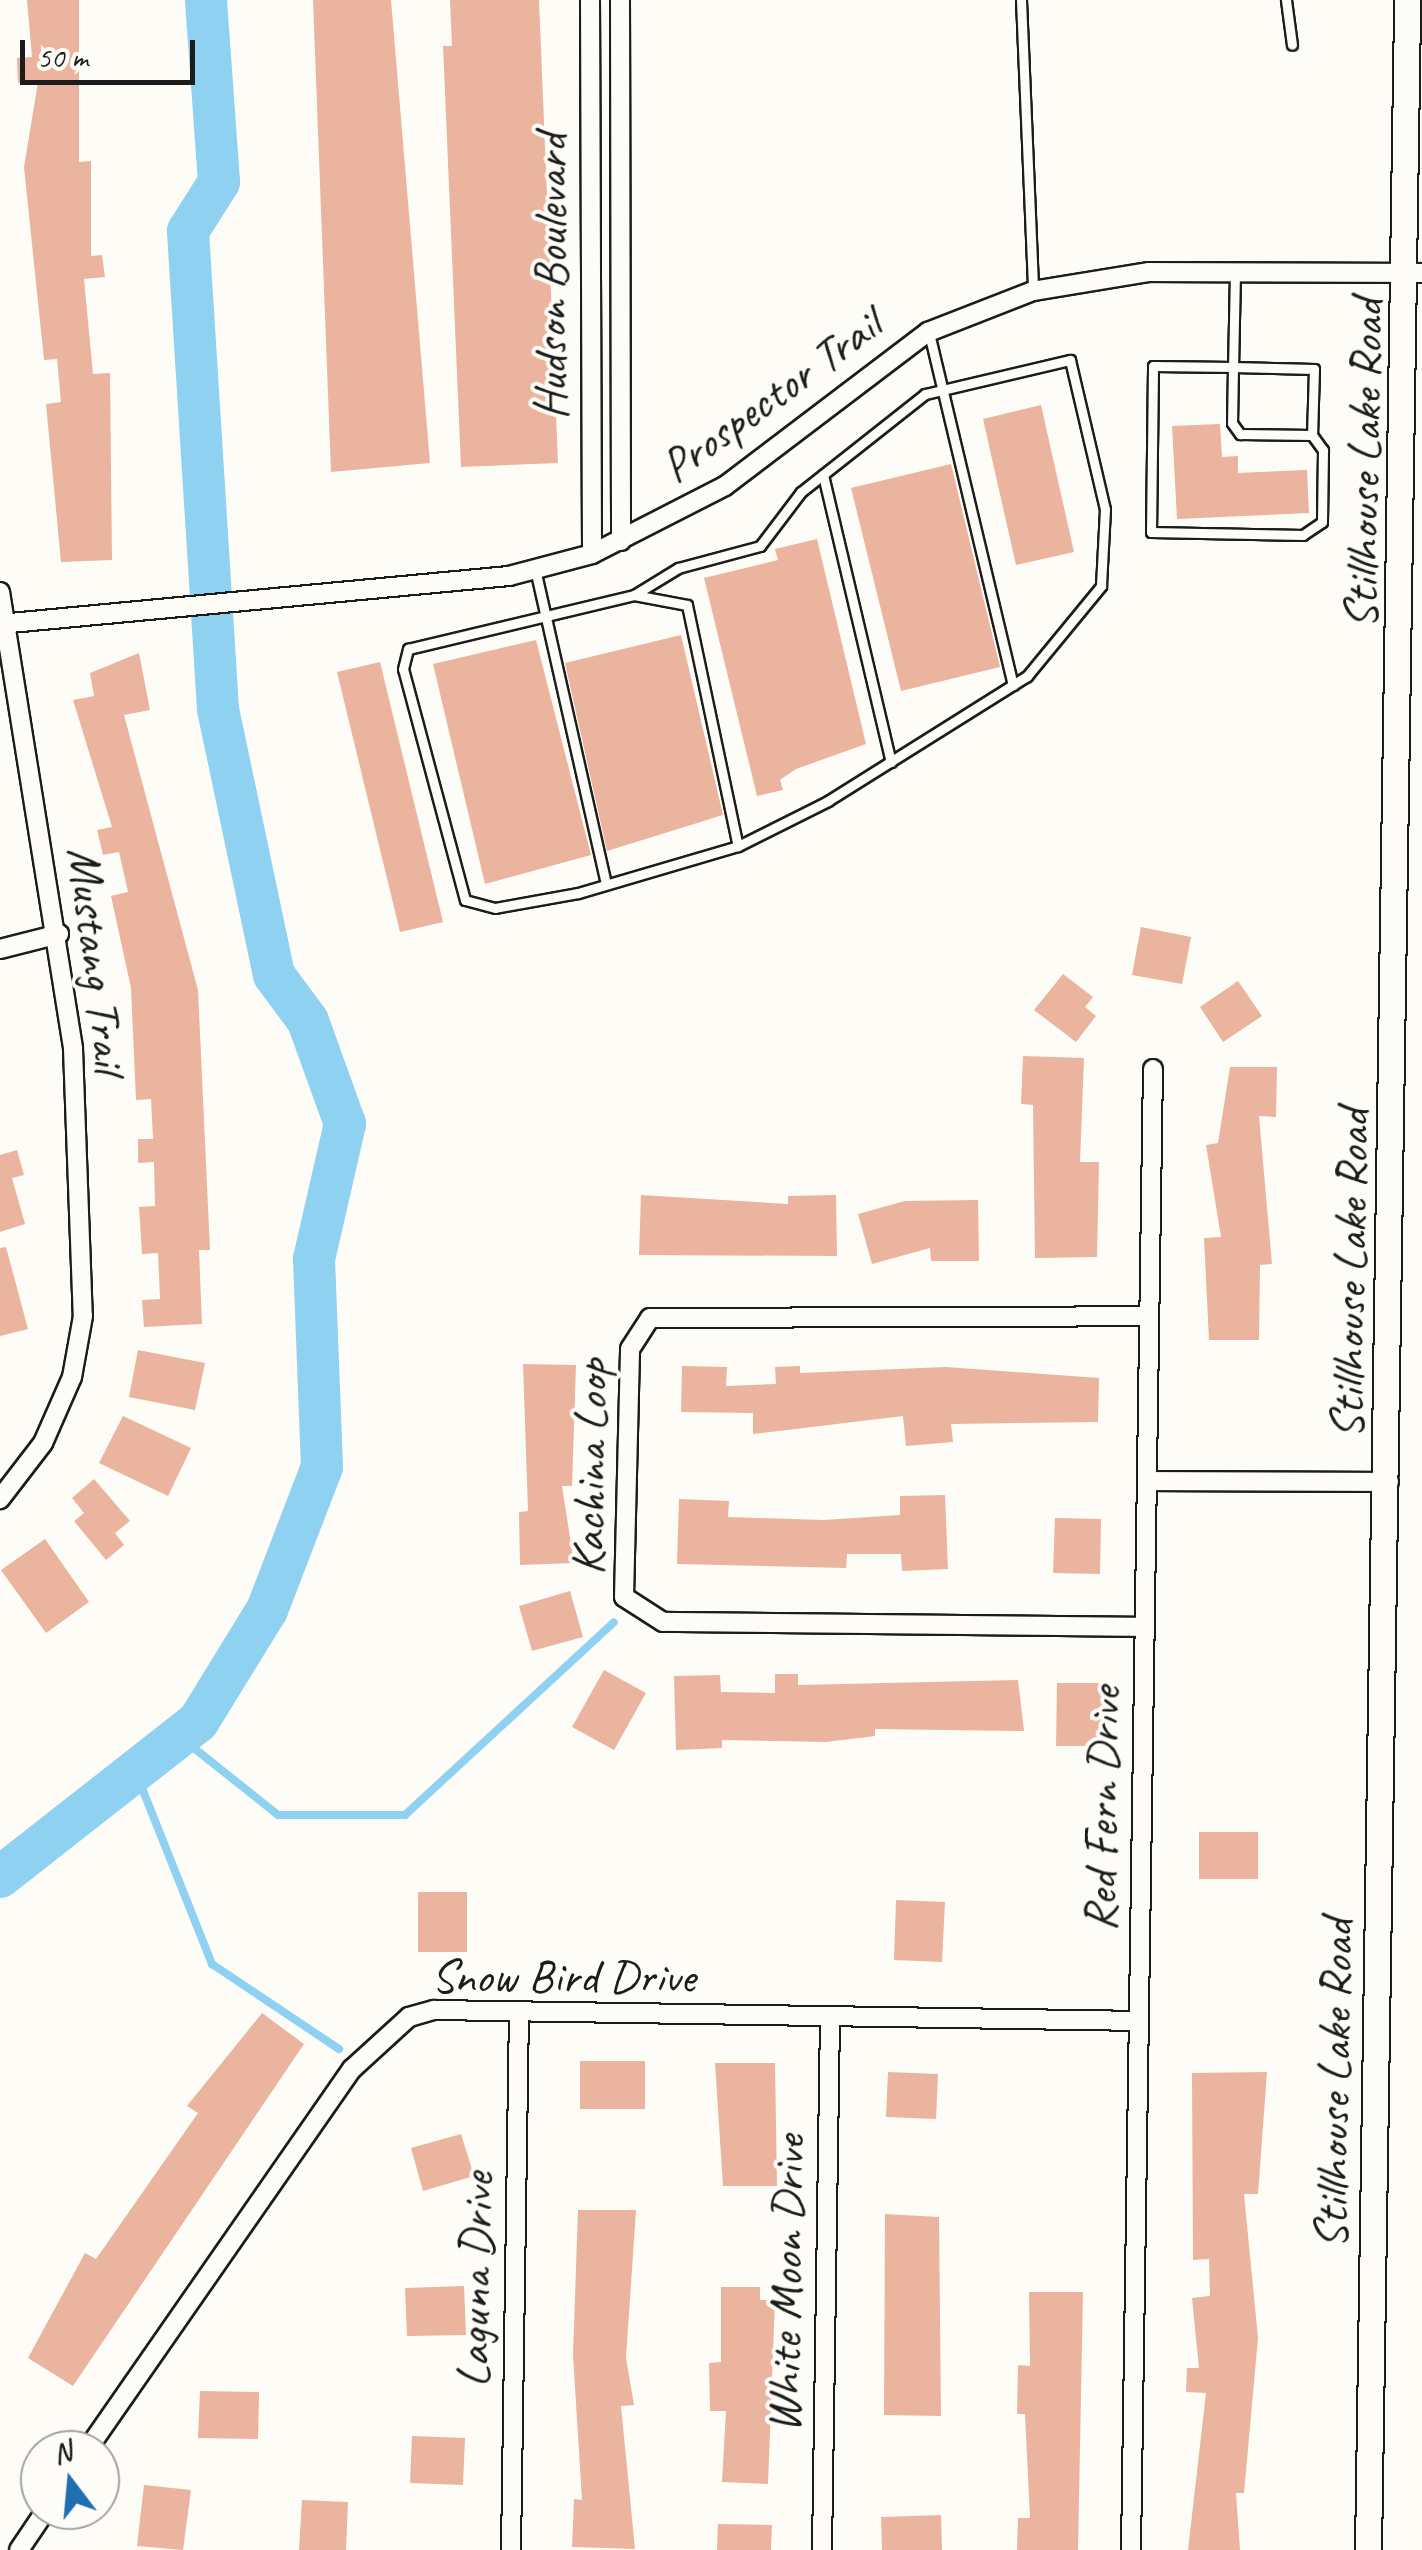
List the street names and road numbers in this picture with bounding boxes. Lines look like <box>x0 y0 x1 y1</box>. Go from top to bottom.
street label: Hudson Boulevard <box>522 134 580 420</box>
street label: Prospector Trail <box>649 297 893 495</box>
street label: Stillhouse Lake Road <box>1332 297 1396 631</box>
street label: Mustang Trail <box>55 844 139 1076</box>
street label: Stillhouse Lake Road <box>1318 1107 1382 1441</box>
street label: Kachina Loop <box>559 1358 621 1576</box>
street label: Red Fern Drive <box>1071 1686 1133 1932</box>
street label: Stillhouse Lake Road <box>1302 1917 1366 2251</box>
street label: Snow Bird Drive <box>430 1948 696 2006</box>
street label: White Moon Drive <box>755 2134 817 2434</box>
street label: Laguna Drive <box>444 2172 506 2388</box>

